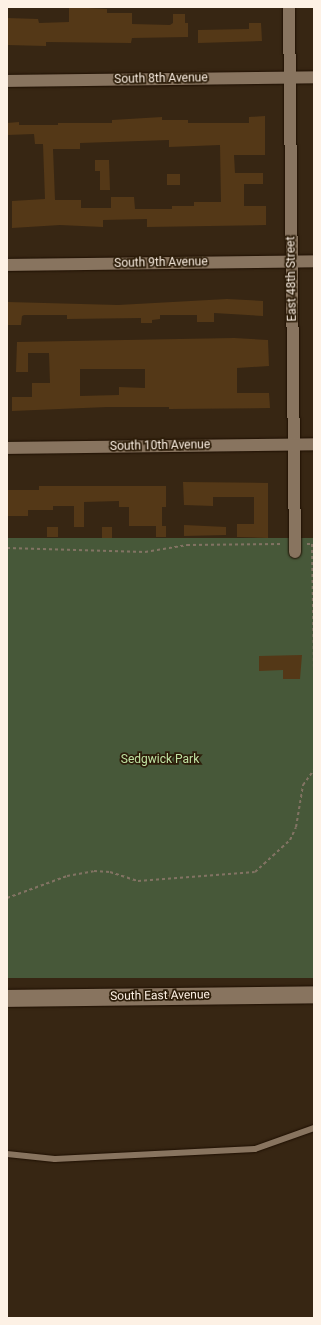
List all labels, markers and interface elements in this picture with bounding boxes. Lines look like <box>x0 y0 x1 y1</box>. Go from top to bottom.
street label: South 8th Avenue <box>114 71 208 87</box>
street label: East 48th Street <box>284 236 300 322</box>
street label: South 9th Avenue <box>114 255 208 271</box>
street label: South 10th Avenue <box>110 438 210 454</box>
park label: Sedgwick Park <box>121 753 199 767</box>
street label: South East Avenue <box>110 988 210 1004</box>

